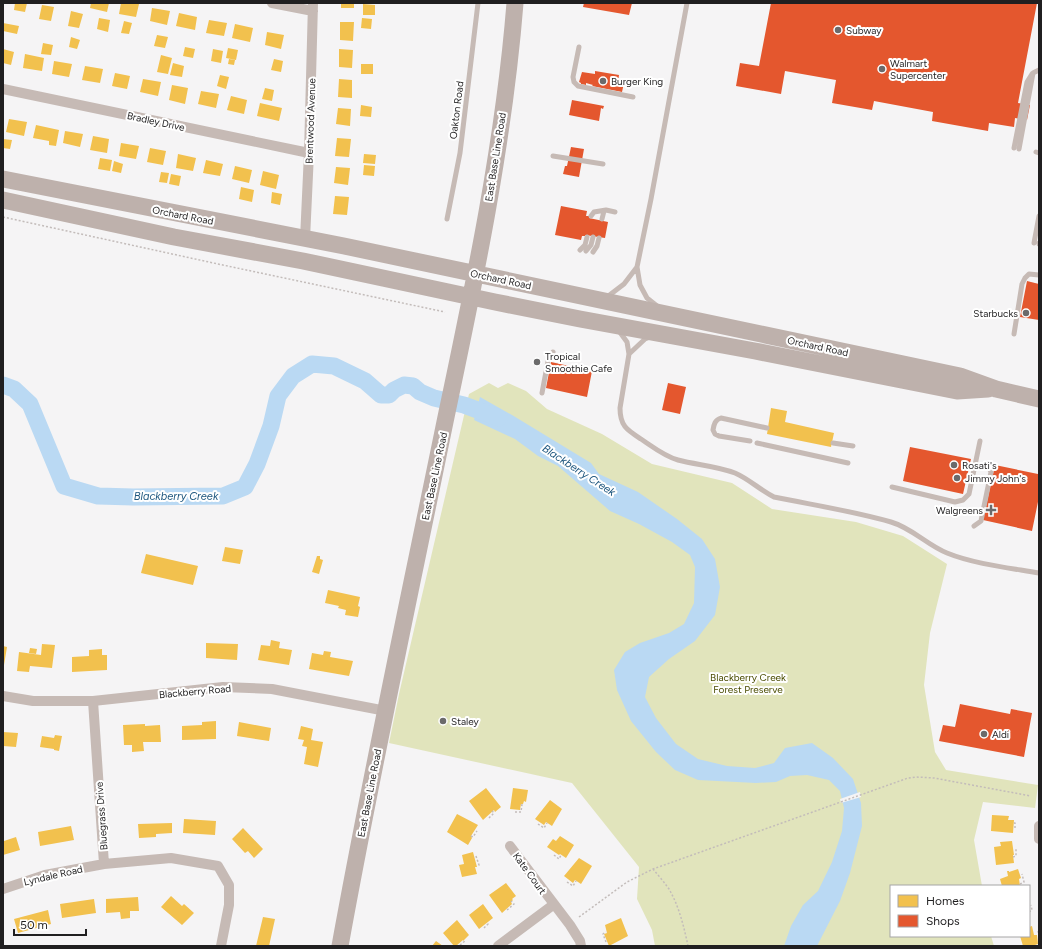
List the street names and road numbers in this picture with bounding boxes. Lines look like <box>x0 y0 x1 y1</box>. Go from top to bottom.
street label: Brentwood Avenue <box>303 77 319 164</box>
street label: Oakton Road <box>446 80 467 140</box>
street label: Bradley Drive <box>126 109 187 134</box>
street label: East Base Line Road <box>482 112 509 202</box>
street label: Orchard Road <box>151 203 215 228</box>
street label: Orchard Road <box>469 267 533 292</box>
street label: Orchard Road <box>786 334 850 359</box>
street label: East Base Line Road <box>419 431 450 521</box>
street label: Blackberry Road <box>158 682 232 701</box>
street label: East Base Line Road <box>355 748 384 838</box>
street label: Bluegrass Drive <box>93 781 110 851</box>
street label: Kate Court <box>510 850 549 897</box>
street label: Lyndale Road <box>22 862 84 889</box>

